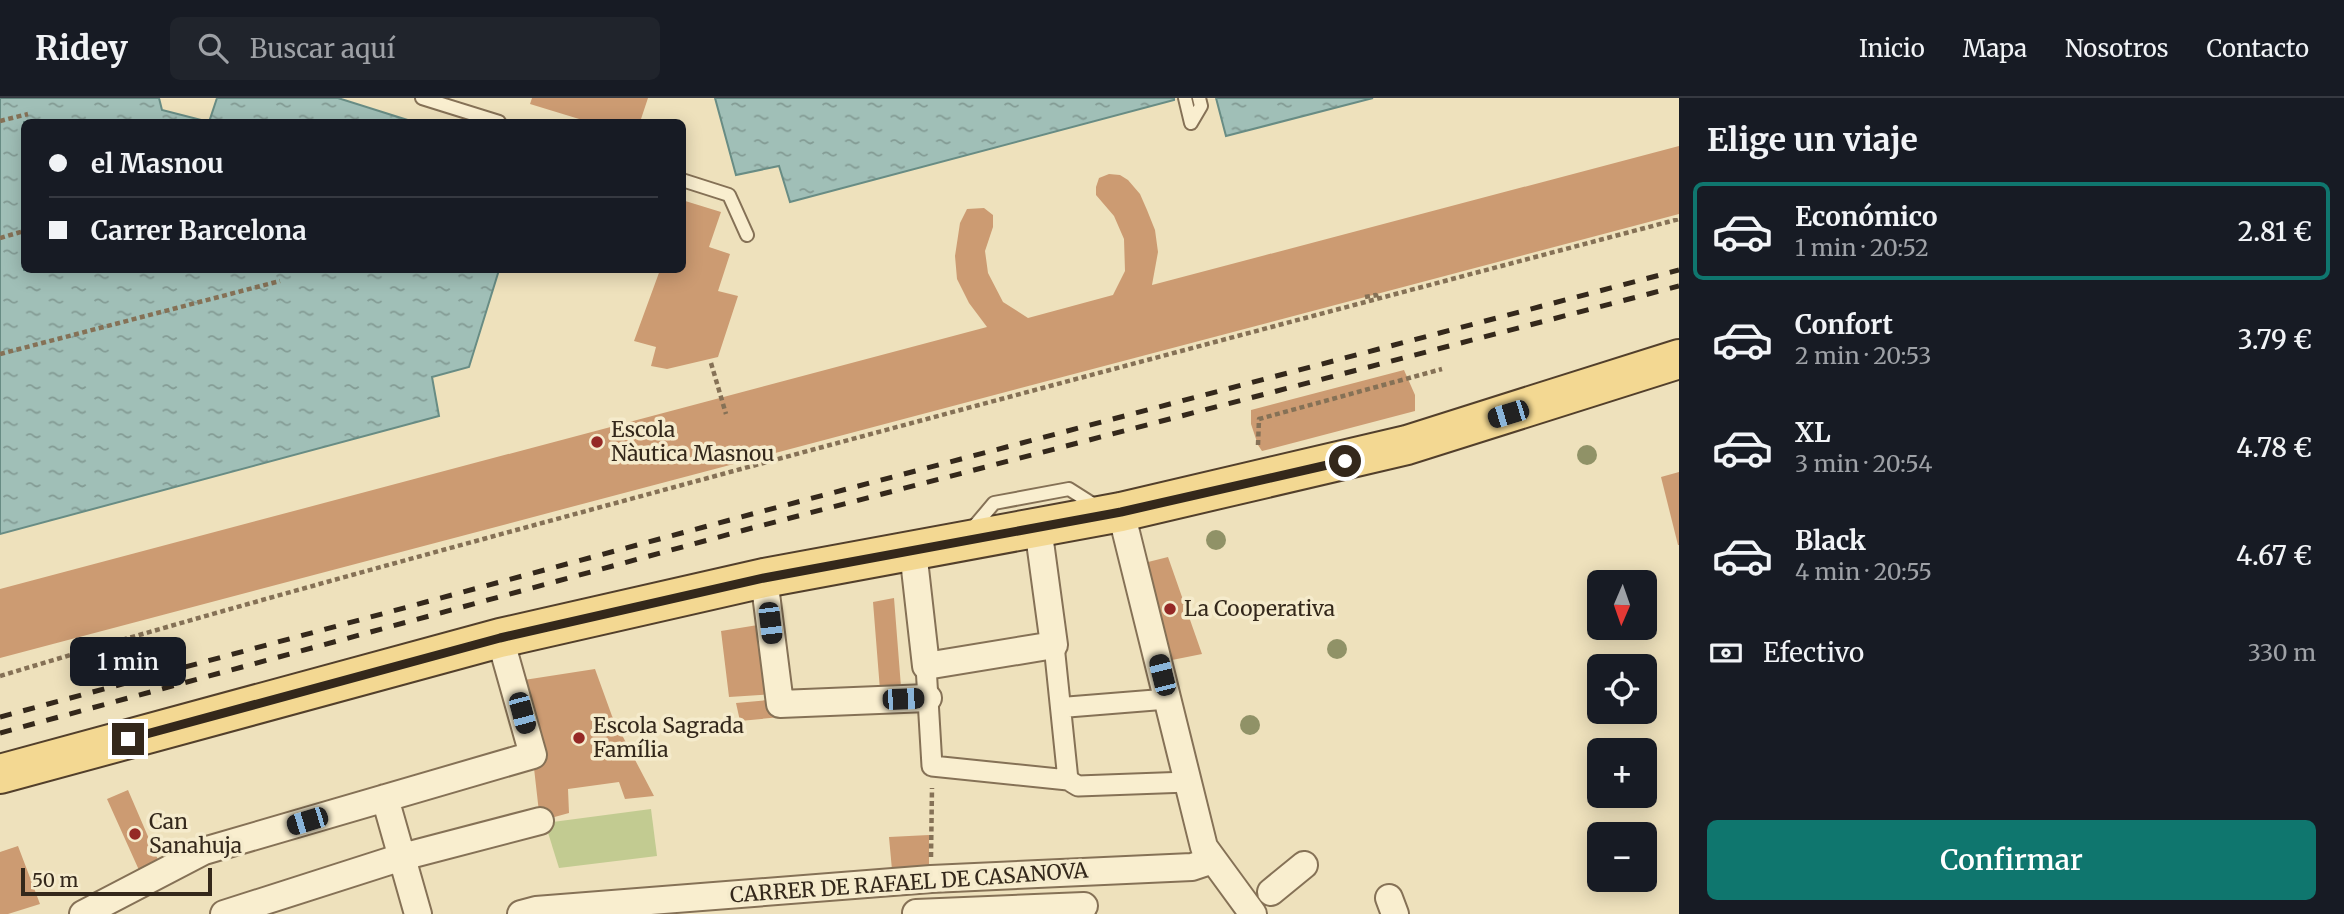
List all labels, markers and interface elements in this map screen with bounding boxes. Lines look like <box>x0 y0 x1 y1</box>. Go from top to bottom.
search box <box>170 17 660 80</box>
text: Ridey <box>35 28 128 69</box>
icon: search <box>194 29 232 67</box>
text: Buscar aquí <box>250 32 395 65</box>
text: Inicio <box>1859 33 1925 64</box>
text: Mapa <box>1963 33 2027 64</box>
text: Nosotros <box>2065 33 2169 64</box>
text: Contacto <box>2207 33 2309 64</box>
text: Elige un viaje <box>1707 120 1918 160</box>
text: el Masnou <box>91 147 224 180</box>
icon: car <box>1711 200 1774 263</box>
text: Económico <box>1795 200 1938 233</box>
text: Carrer Barcelona <box>91 214 307 247</box>
text: 2.81 € <box>2238 215 2312 248</box>
text: 1 min · 20:52 <box>1795 233 1929 262</box>
icon: car <box>1711 308 1774 371</box>
text: Confort <box>1795 308 1893 341</box>
text: 3.79 € <box>2238 323 2312 356</box>
text: 2 min · 20:53 <box>1795 341 1931 370</box>
car <box>1485 398 1532 430</box>
place label: Escola Nàutica Masnou <box>611 416 775 467</box>
icon: car <box>1711 416 1774 479</box>
text: XL <box>1795 416 1831 449</box>
text: 4.78 € <box>2236 431 2312 464</box>
marker: Escola Nàutica Masnou <box>589 434 605 450</box>
route start <box>1329 445 1361 477</box>
text: 3 min · 20:54 <box>1795 449 1932 478</box>
icon: car <box>1711 524 1774 587</box>
text: Black <box>1795 524 1866 557</box>
text: 4.67 € <box>2236 539 2312 572</box>
text: 4 min · 20:55 <box>1795 557 1932 586</box>
north arrow <box>1587 570 1657 640</box>
map controls <box>1587 570 1657 892</box>
place label: La Cooperativa <box>1184 595 1335 622</box>
car <box>758 601 783 645</box>
marker: La Cooperativa <box>1162 601 1178 617</box>
icon: cash <box>1707 634 1745 672</box>
text: Efectivo <box>1763 636 1864 669</box>
callout: 1 min <box>70 638 186 686</box>
text: 330 m <box>2248 638 2316 667</box>
text: 1 min <box>97 647 159 676</box>
car <box>1147 652 1178 698</box>
button: locate <box>1587 654 1657 724</box>
car <box>882 688 925 710</box>
car <box>507 690 538 736</box>
place label: Escola Sagrada Família <box>593 712 744 763</box>
route end <box>112 723 144 755</box>
marker: Escola Sagrada Família <box>571 730 587 746</box>
button: + <box>1587 738 1657 808</box>
car <box>284 805 331 837</box>
place label: Can Sanahuja <box>149 808 242 859</box>
button: Confirmar <box>1707 820 2316 900</box>
button: − <box>1587 822 1657 892</box>
marker: Can Sanahuja <box>127 826 143 842</box>
street label: CARRER DE RAFAEL DE CASANOVA <box>729 856 1089 908</box>
scale bar <box>21 865 212 897</box>
text: 50 m <box>32 868 78 892</box>

